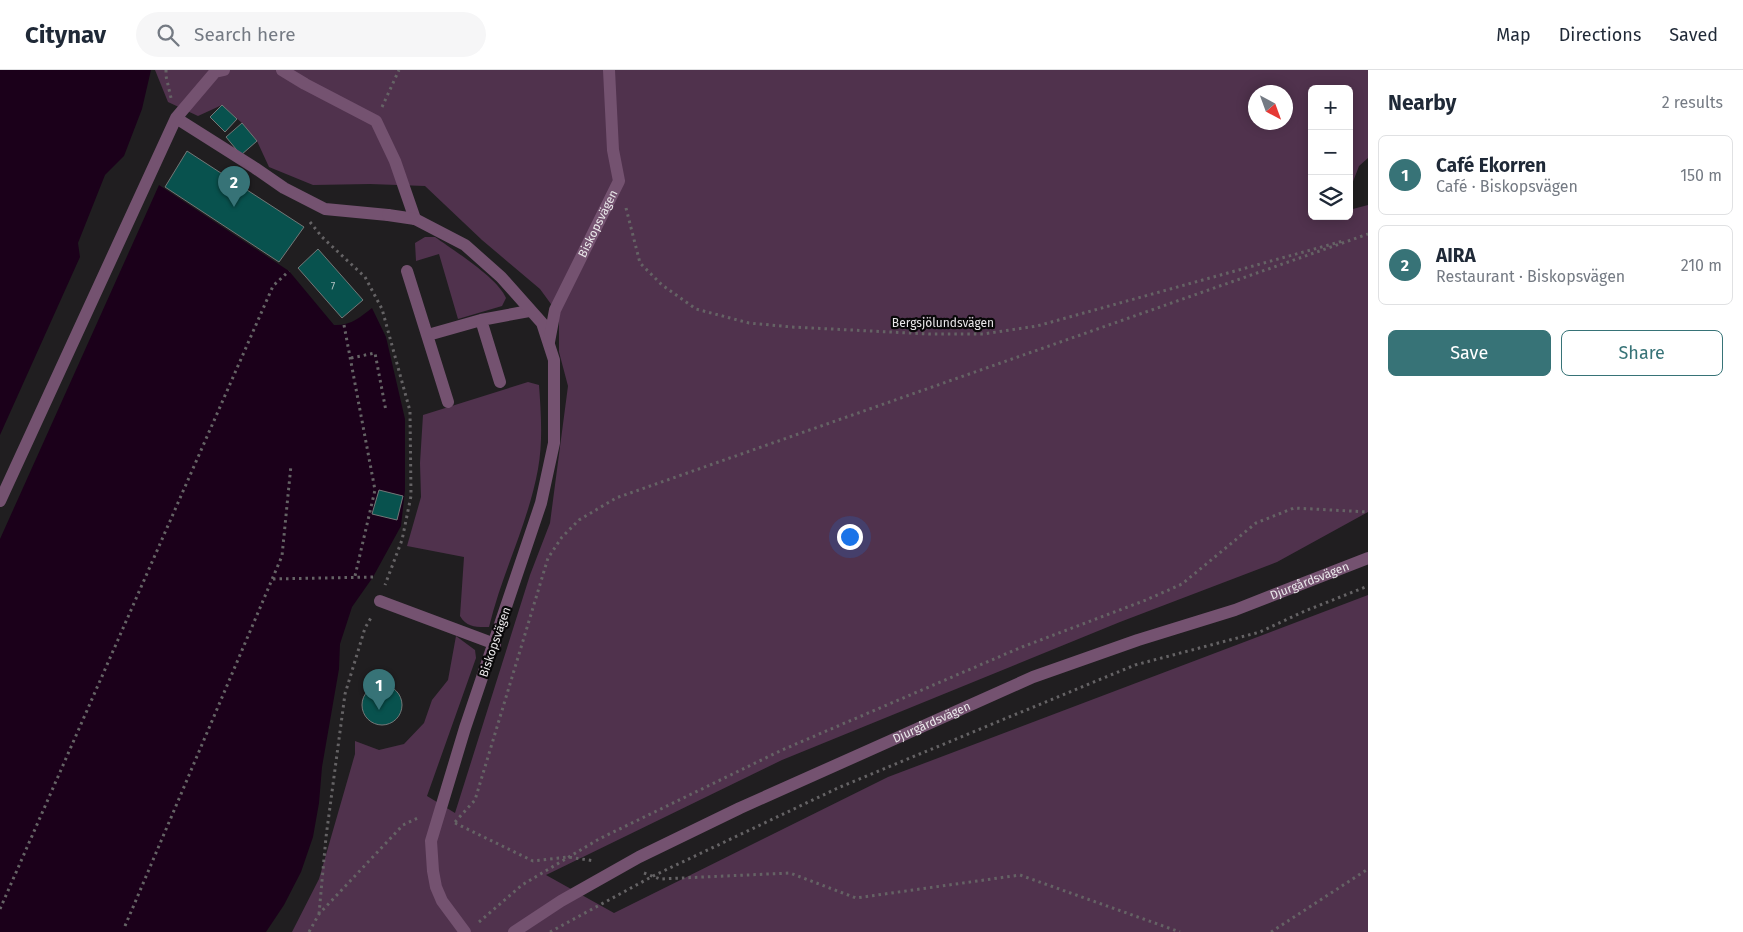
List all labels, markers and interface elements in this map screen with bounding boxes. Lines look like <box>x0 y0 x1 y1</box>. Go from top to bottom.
search box <box>136 12 486 57</box>
text: Citynav <box>25 21 106 49</box>
icon: search <box>154 21 182 49</box>
text: Search here <box>194 23 296 46</box>
text: Map <box>1496 24 1531 46</box>
text: Directions <box>1559 24 1641 46</box>
text: Saved <box>1669 24 1718 46</box>
north arrow <box>1248 85 1293 130</box>
map controls <box>1308 85 1353 220</box>
button: + <box>1308 85 1353 130</box>
text: Nearby <box>1388 90 1456 116</box>
text: 2 results <box>1662 93 1723 112</box>
button: − <box>1308 130 1353 175</box>
text: Café Ekorren <box>1436 154 1546 177</box>
pin: 2 <box>218 166 250 207</box>
text: 1 <box>1401 166 1409 185</box>
text: 150 m <box>1680 166 1722 185</box>
button: layers <box>1308 175 1353 220</box>
text: Café · Biskopsvägen <box>1436 177 1578 196</box>
street label: Biskopsvägen <box>575 187 621 260</box>
text: AIRA <box>1436 244 1476 267</box>
text: 2 <box>1401 256 1409 275</box>
text: 210 m <box>1681 256 1722 275</box>
text: Restaurant · Biskopsvägen <box>1436 267 1625 286</box>
house number: 7 <box>331 281 336 293</box>
street label: Bergsjölundsvägen <box>892 316 994 330</box>
button: Save <box>1388 330 1551 376</box>
button: Share <box>1561 330 1723 376</box>
your location <box>837 524 863 550</box>
street label: Djurgårdsvägen <box>1268 559 1351 603</box>
street label: Biskopsvägen <box>476 605 514 679</box>
pin: 1 <box>363 669 395 710</box>
street label: Djurgårdsvägen <box>891 699 973 746</box>

